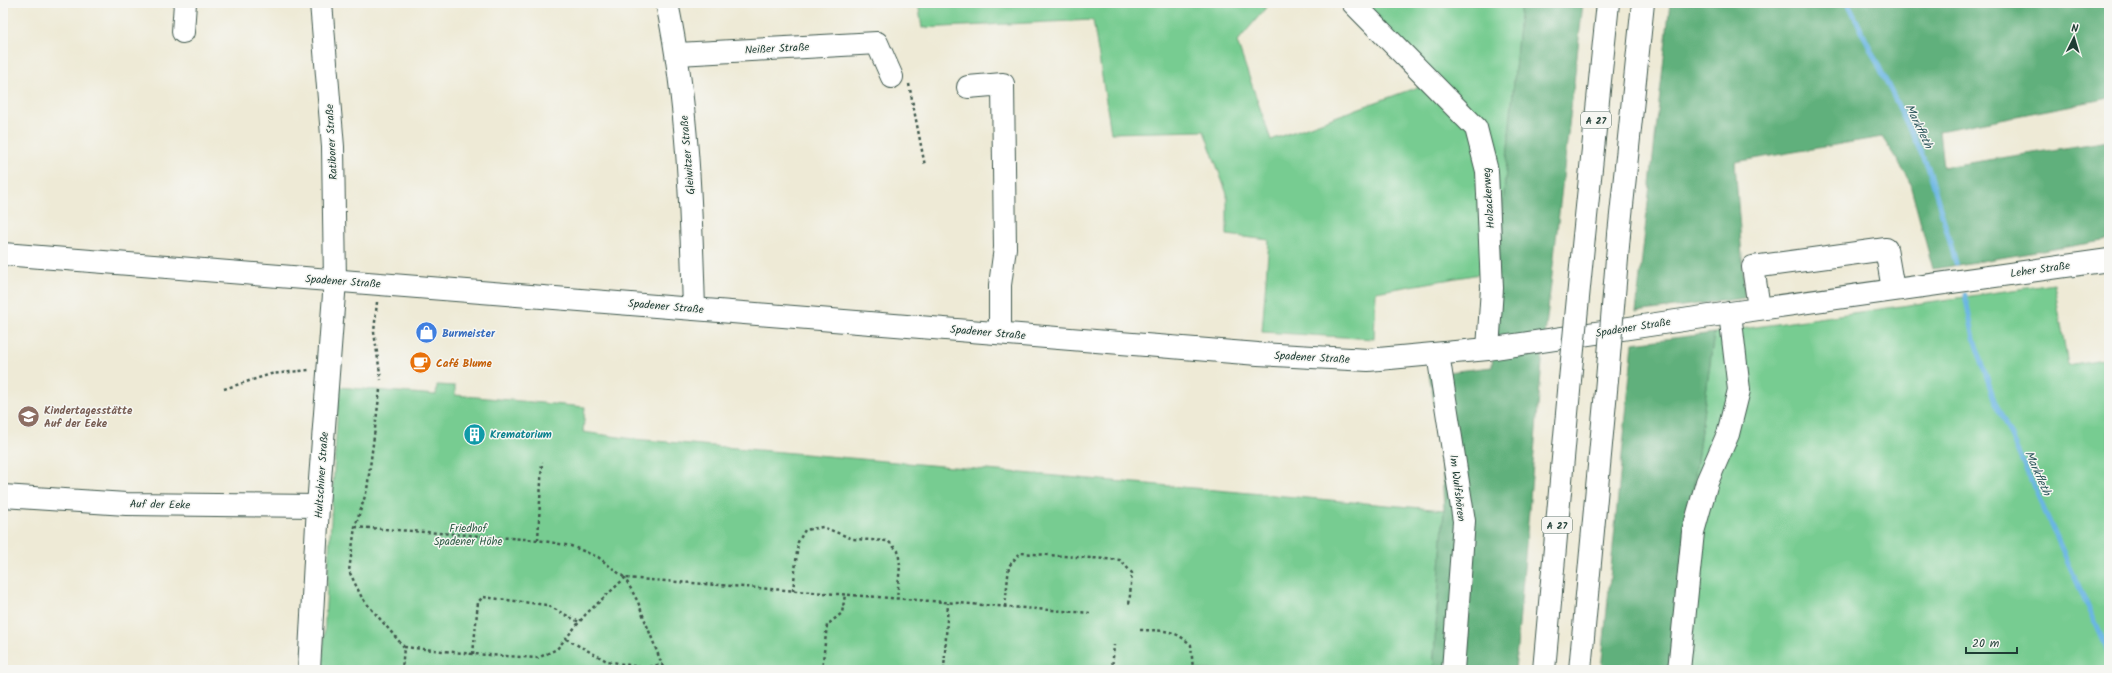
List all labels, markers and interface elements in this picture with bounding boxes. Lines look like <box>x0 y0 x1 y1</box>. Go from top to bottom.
north arrow <box>2054 18 2094 58</box>
text: N <box>2071 20 2079 38</box>
street label: Neißer Straße <box>744 38 810 60</box>
water label: Markfleth <box>1900 101 1938 153</box>
street label: Ratiborer Straße <box>321 103 343 180</box>
road number: A 27 <box>1581 112 1611 128</box>
street label: Gleiwitzer Straße <box>676 115 700 195</box>
street label: Holzackerweg <box>1478 167 1500 229</box>
street label: Leher Straße <box>2009 257 2071 283</box>
street label: Spadener Straße <box>304 270 381 294</box>
street label: Spadener Straße <box>627 295 705 319</box>
street label: Spadener Straße <box>1594 313 1672 343</box>
shop icon: Burmeister <box>413 320 439 346</box>
street label: Spadener Straße <box>949 321 1027 345</box>
place label: Burmeister <box>442 325 496 343</box>
street label: Spadener Straße <box>1274 347 1350 369</box>
cafe icon: Café Blume <box>408 350 434 376</box>
place label: Café Blume <box>436 355 493 373</box>
place label: Kindertagesstätte Auf der Eeke <box>44 402 133 433</box>
school or university icon: Kindertagesstätte Auf der Eeke <box>16 403 42 429</box>
building icon: Krematorium <box>462 421 488 447</box>
place label: Krematorium <box>490 426 552 444</box>
street label: Hultschiner Straße <box>310 431 334 519</box>
water label: Markfleth <box>2019 448 2057 500</box>
street label: Im Wulfshören <box>1444 454 1470 523</box>
street label: Auf der Eeke <box>130 495 190 515</box>
road number: A 27 <box>1542 517 1572 533</box>
park label: Friedhof Spadener Höhe <box>434 520 502 551</box>
scale bar <box>1966 629 2017 655</box>
text: 20 m <box>1972 634 2000 653</box>

